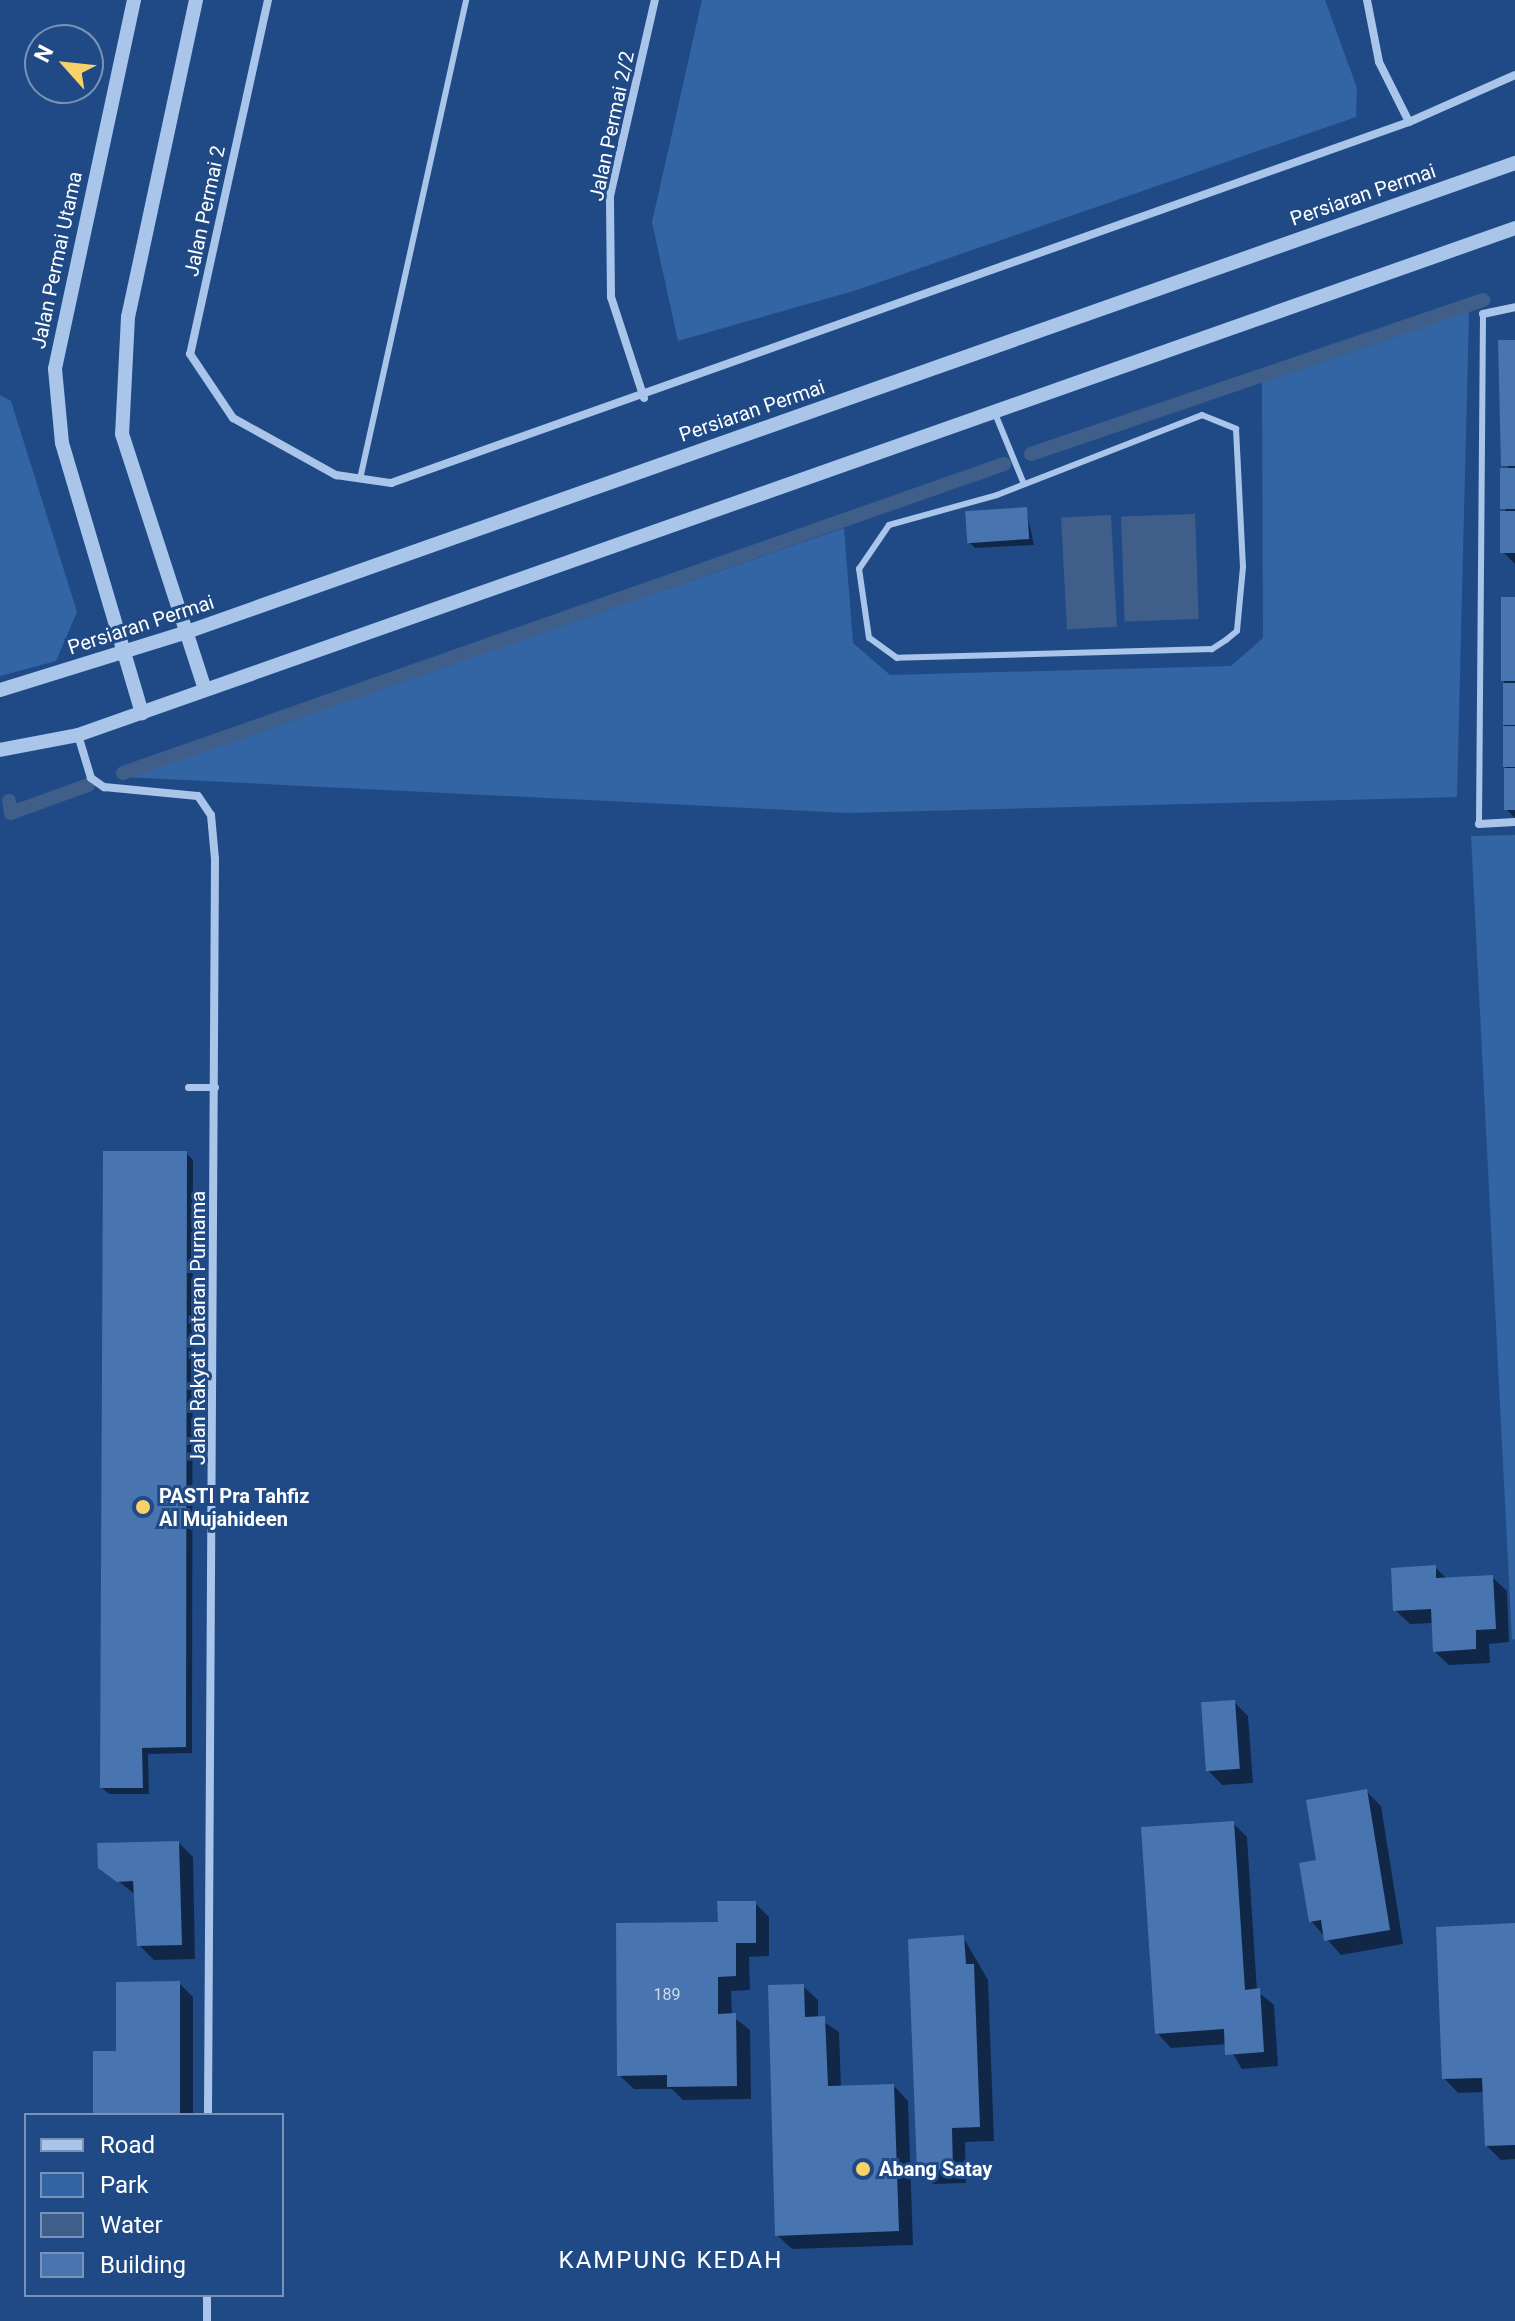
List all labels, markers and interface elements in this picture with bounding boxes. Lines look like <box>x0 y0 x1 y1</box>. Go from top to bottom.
north arrow <box>24 24 104 104</box>
text: N <box>29 41 59 66</box>
street label: Jalan Permai 2/2 <box>584 49 640 203</box>
street label: Jalan Permai 2 <box>179 143 231 279</box>
street label: Persiaran Permai <box>1287 159 1439 231</box>
street label: Jalan Permai Utama <box>26 169 88 351</box>
street label: Persiaran Permai <box>676 375 828 447</box>
street label: Persiaran Permai <box>65 590 217 660</box>
street label: Jalan Rakyat Dataran Purnama <box>186 1191 210 1465</box>
place label: PASTI Pra Tahfiz Al Mujahideen <box>159 1484 310 1531</box>
marker: PASTI Pra Tahfiz Al Mujahideen <box>134 1498 152 1516</box>
house number: 189 <box>654 1985 680 2005</box>
legend <box>24 2113 284 2297</box>
text: Road <box>100 2131 155 2159</box>
place label: Abang Satay <box>879 2157 992 2181</box>
marker: Abang Satay <box>854 2160 872 2178</box>
text: Park <box>100 2171 148 2199</box>
text: Water <box>100 2211 163 2239</box>
district label: KAMPUNG KEDAH <box>559 2247 783 2275</box>
text: Building <box>100 2251 186 2279</box>

